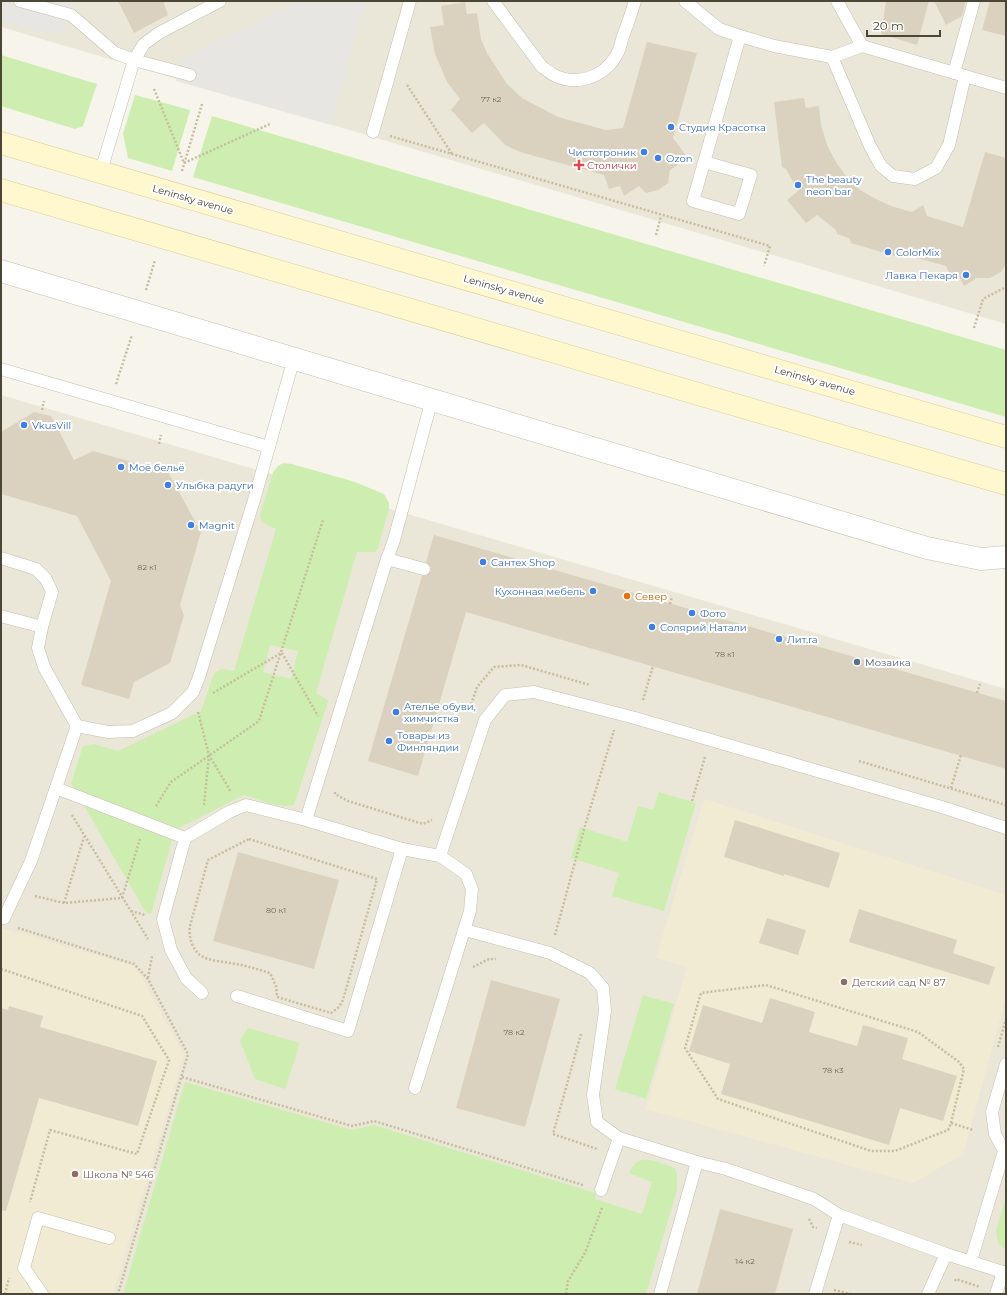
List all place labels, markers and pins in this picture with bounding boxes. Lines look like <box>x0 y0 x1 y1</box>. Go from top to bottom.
place label: Студия Красотка <box>679 121 766 134</box>
marker: Студия Красотка <box>666 122 676 132</box>
place label: Чистотроник <box>568 146 636 159</box>
marker: Чистотроник <box>639 147 649 157</box>
place label: Ozon <box>666 152 692 165</box>
marker: Ozon <box>653 153 663 163</box>
place label: Столички <box>587 159 637 172</box>
marker: Столички <box>574 160 584 170</box>
place label: The beauty neon bar <box>806 173 862 198</box>
marker: The beauty neon bar <box>793 180 803 190</box>
place label: ColorMix <box>896 246 940 259</box>
marker: ColorMix <box>883 247 893 257</box>
place label: Лавка Пекаря <box>885 269 958 282</box>
marker: Лавка Пекаря <box>961 270 971 280</box>
place label: VkusVill <box>32 419 71 432</box>
marker: VkusVill <box>19 420 29 430</box>
place label: Моё бельё <box>129 461 185 474</box>
marker: Моё бельё <box>116 462 126 472</box>
place label: Улыбка радуги <box>176 479 254 492</box>
marker: Улыбка радуги <box>163 480 173 490</box>
place label: Magnit <box>199 519 235 532</box>
marker: Magnit <box>186 520 196 530</box>
place label: Сантех Shop <box>491 556 555 569</box>
marker: Сантех Shop <box>478 557 488 567</box>
place label: Кухонная мебель <box>495 585 585 598</box>
marker: Кухонная мебель <box>588 586 598 596</box>
place label: Север <box>635 590 667 603</box>
marker: Север <box>622 591 632 601</box>
place label: Фото <box>700 607 726 620</box>
marker: Фото <box>687 608 697 618</box>
place label: Солярий Натали <box>660 621 747 634</box>
marker: Солярий Натали <box>647 622 657 632</box>
place label: Лит.ra <box>787 633 818 646</box>
marker: Лит.ra <box>774 634 784 644</box>
place label: Мозаика <box>865 656 911 669</box>
marker: Мозаика <box>852 657 862 667</box>
place label: Ателье обуви, химчистка <box>404 700 476 725</box>
marker: Ателье обуви, химчистка <box>391 707 401 717</box>
place label: Товары из Финляндии <box>397 729 459 754</box>
marker: Товары из Финляндии <box>384 736 394 746</box>
place label: Детский сад № 87 <box>852 976 946 989</box>
marker: Детский сад № 87 <box>839 977 849 987</box>
place label: Школа № 546 <box>83 1168 154 1181</box>
marker: Школа № 546 <box>70 1169 80 1179</box>

